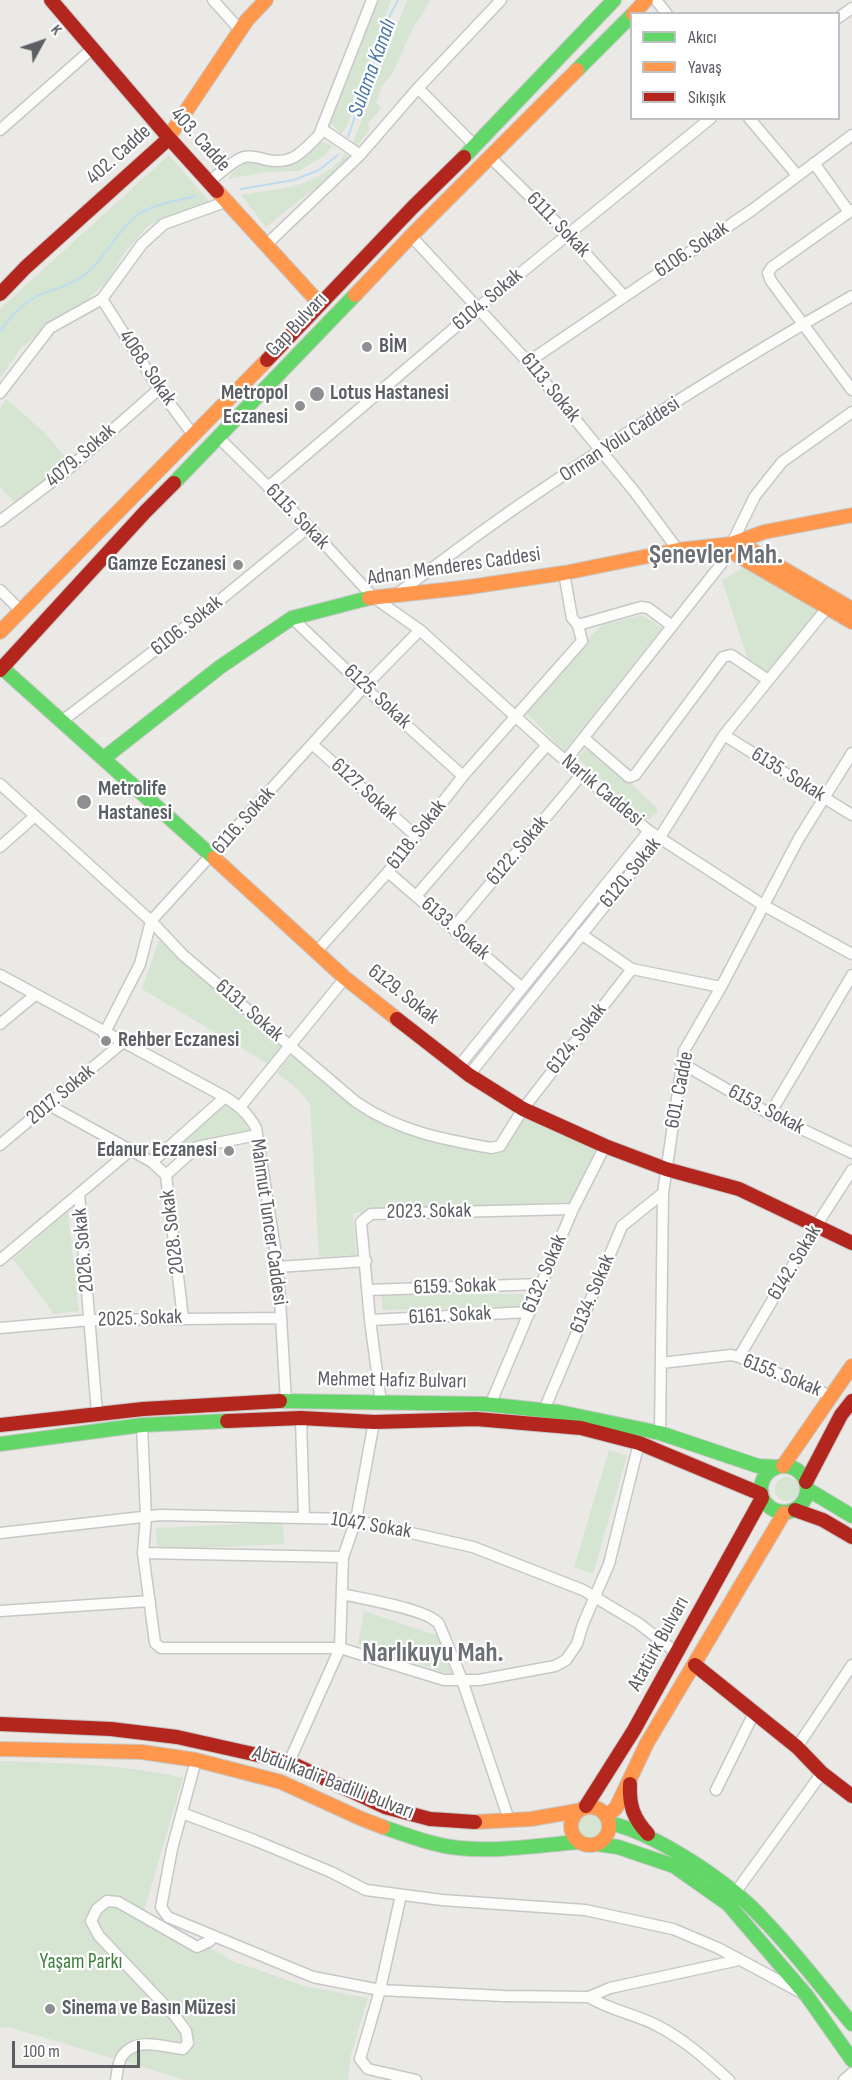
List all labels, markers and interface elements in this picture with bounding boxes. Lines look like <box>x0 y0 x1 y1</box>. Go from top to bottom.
north arrow <box>12 12 72 72</box>
legend <box>630 12 840 120</box>
water label: Sulama Kanalı <box>343 16 403 120</box>
text: K <box>46 21 66 39</box>
text: Akıcı <box>688 27 717 48</box>
text: Yavaş <box>688 57 722 78</box>
text: Sıkışık <box>688 87 726 108</box>
street label: 403. Cadde <box>165 103 235 177</box>
street label: 402. Cadde <box>82 120 156 190</box>
street label: 6111. Sokak <box>521 187 595 263</box>
street label: 6106. Sokak <box>650 216 734 284</box>
street label: 6104. Sokak <box>448 263 528 337</box>
street label: Gap Bulvarı <box>261 288 333 362</box>
street label: 4068. Sokak <box>113 325 181 411</box>
place label: BİM <box>379 334 407 360</box>
marker: BİM <box>360 340 374 354</box>
street label: 6113. Sokak <box>514 348 586 428</box>
place label: Metropol Eczanesi <box>221 381 288 431</box>
place label: Lotus Hastanesi <box>330 381 449 407</box>
marker: Lotus Hastanesi <box>308 385 326 403</box>
street label: Orman Yolu Caddesi <box>555 392 685 488</box>
marker: Metropol Eczanesi <box>293 399 307 413</box>
street label: 4079. Sokak <box>41 419 121 493</box>
street label: 6115. Sokak <box>260 479 334 555</box>
district label: Şenevler Mah. <box>649 540 783 572</box>
street label: Adnan Menderes Caddesi <box>366 542 542 592</box>
place label: Gamze Eczanesi <box>108 552 226 578</box>
marker: Gamze Eczanesi <box>231 558 245 572</box>
street label: 6106. Sokak <box>146 590 228 662</box>
street label: 6125. Sokak <box>338 659 416 735</box>
street label: 6135. Sokak <box>746 742 830 808</box>
street label: Narlık Caddesi <box>556 749 648 833</box>
street label: 6127. Sokak <box>325 754 403 826</box>
place label: Metrolife Hastanesi <box>98 777 172 827</box>
street label: 6116. Sokak <box>207 782 281 860</box>
marker: Metrolife Hastanesi <box>75 793 93 811</box>
street label: 6118. Sokak <box>382 795 452 875</box>
street label: 6122. Sokak <box>482 811 554 891</box>
street label: 6120. Sokak <box>595 833 667 913</box>
street label: 6133. Sokak <box>415 892 495 966</box>
street label: 6129. Sokak <box>362 959 444 1031</box>
street label: 6131. Sokak <box>210 974 288 1048</box>
street label: 6124. Sokak <box>541 998 613 1080</box>
place label: Rehber Eczanesi <box>118 1028 239 1054</box>
marker: Rehber Eczanesi <box>99 1034 113 1048</box>
street label: 601. Cadde <box>660 1049 700 1131</box>
street label: 2017. Sokak <box>22 1059 100 1131</box>
street label: 6153. Sokak <box>723 1079 809 1141</box>
street label: Mahmut Tuncer Caddesi <box>244 1137 292 1307</box>
place label: Edanur Eczanesi <box>97 1138 217 1164</box>
marker: Edanur Eczanesi <box>222 1144 236 1158</box>
street label: 2028. Sokak <box>155 1188 191 1276</box>
street label: 2023. Sokak <box>386 1199 472 1225</box>
street label: 2026. Sokak <box>68 1207 100 1293</box>
street label: 6142. Sokak <box>763 1221 827 1305</box>
street label: 6132. Sokak <box>517 1231 573 1317</box>
street label: 6134. Sokak <box>565 1251 621 1337</box>
street label: 6159. Sokak <box>413 1273 497 1301</box>
street label: 6161. Sokak <box>408 1301 492 1331</box>
street label: 2025. Sokak <box>97 1305 183 1333</box>
street label: 6155. Sokak <box>739 1349 825 1403</box>
street label: Mehmet Hafız Bulvarı <box>317 1367 467 1395</box>
street label: 1047. Sokak <box>329 1507 413 1545</box>
street label: Atatürk Bulvarı <box>623 1592 695 1696</box>
district label: Narlıkuyu Mah. <box>362 1638 504 1670</box>
street label: Abdülkadir Badilli Bulvarı <box>249 1741 417 1825</box>
park label: Yaşam Parkı <box>40 1950 122 1976</box>
place label: Sinema ve Basın Müzesi <box>62 1996 236 2022</box>
marker: Sinema ve Basın Müzesi <box>43 2002 57 2016</box>
scale bar <box>15 2029 142 2067</box>
text: 100 m <box>23 2041 60 2062</box>

